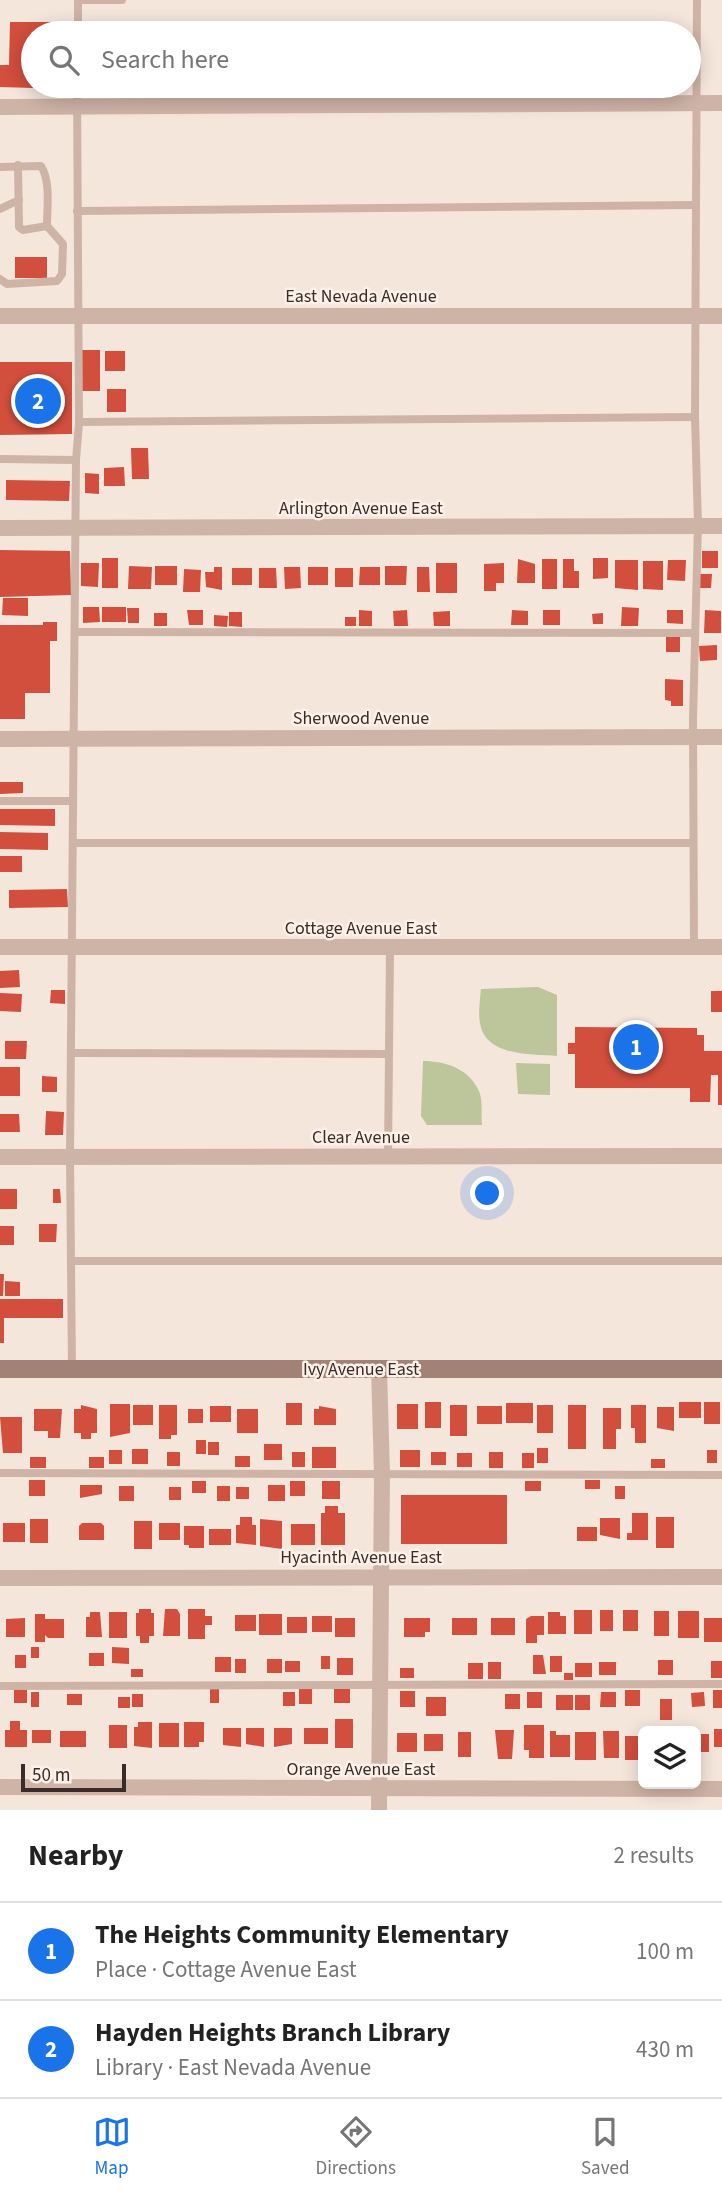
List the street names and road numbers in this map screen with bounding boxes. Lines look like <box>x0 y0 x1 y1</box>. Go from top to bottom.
street label: East Nevada Avenue <box>285 284 437 309</box>
street label: Arlington Avenue East <box>279 496 443 521</box>
street label: Sherwood Avenue <box>293 706 429 731</box>
street label: Cottage Avenue East <box>285 916 437 941</box>
street label: Clear Avenue <box>312 1125 410 1150</box>
street label: Ivy Avenue East <box>303 1357 419 1382</box>
street label: Hyacinth Avenue East <box>280 1545 442 1570</box>
street label: Orange Avenue East <box>287 1757 435 1782</box>

